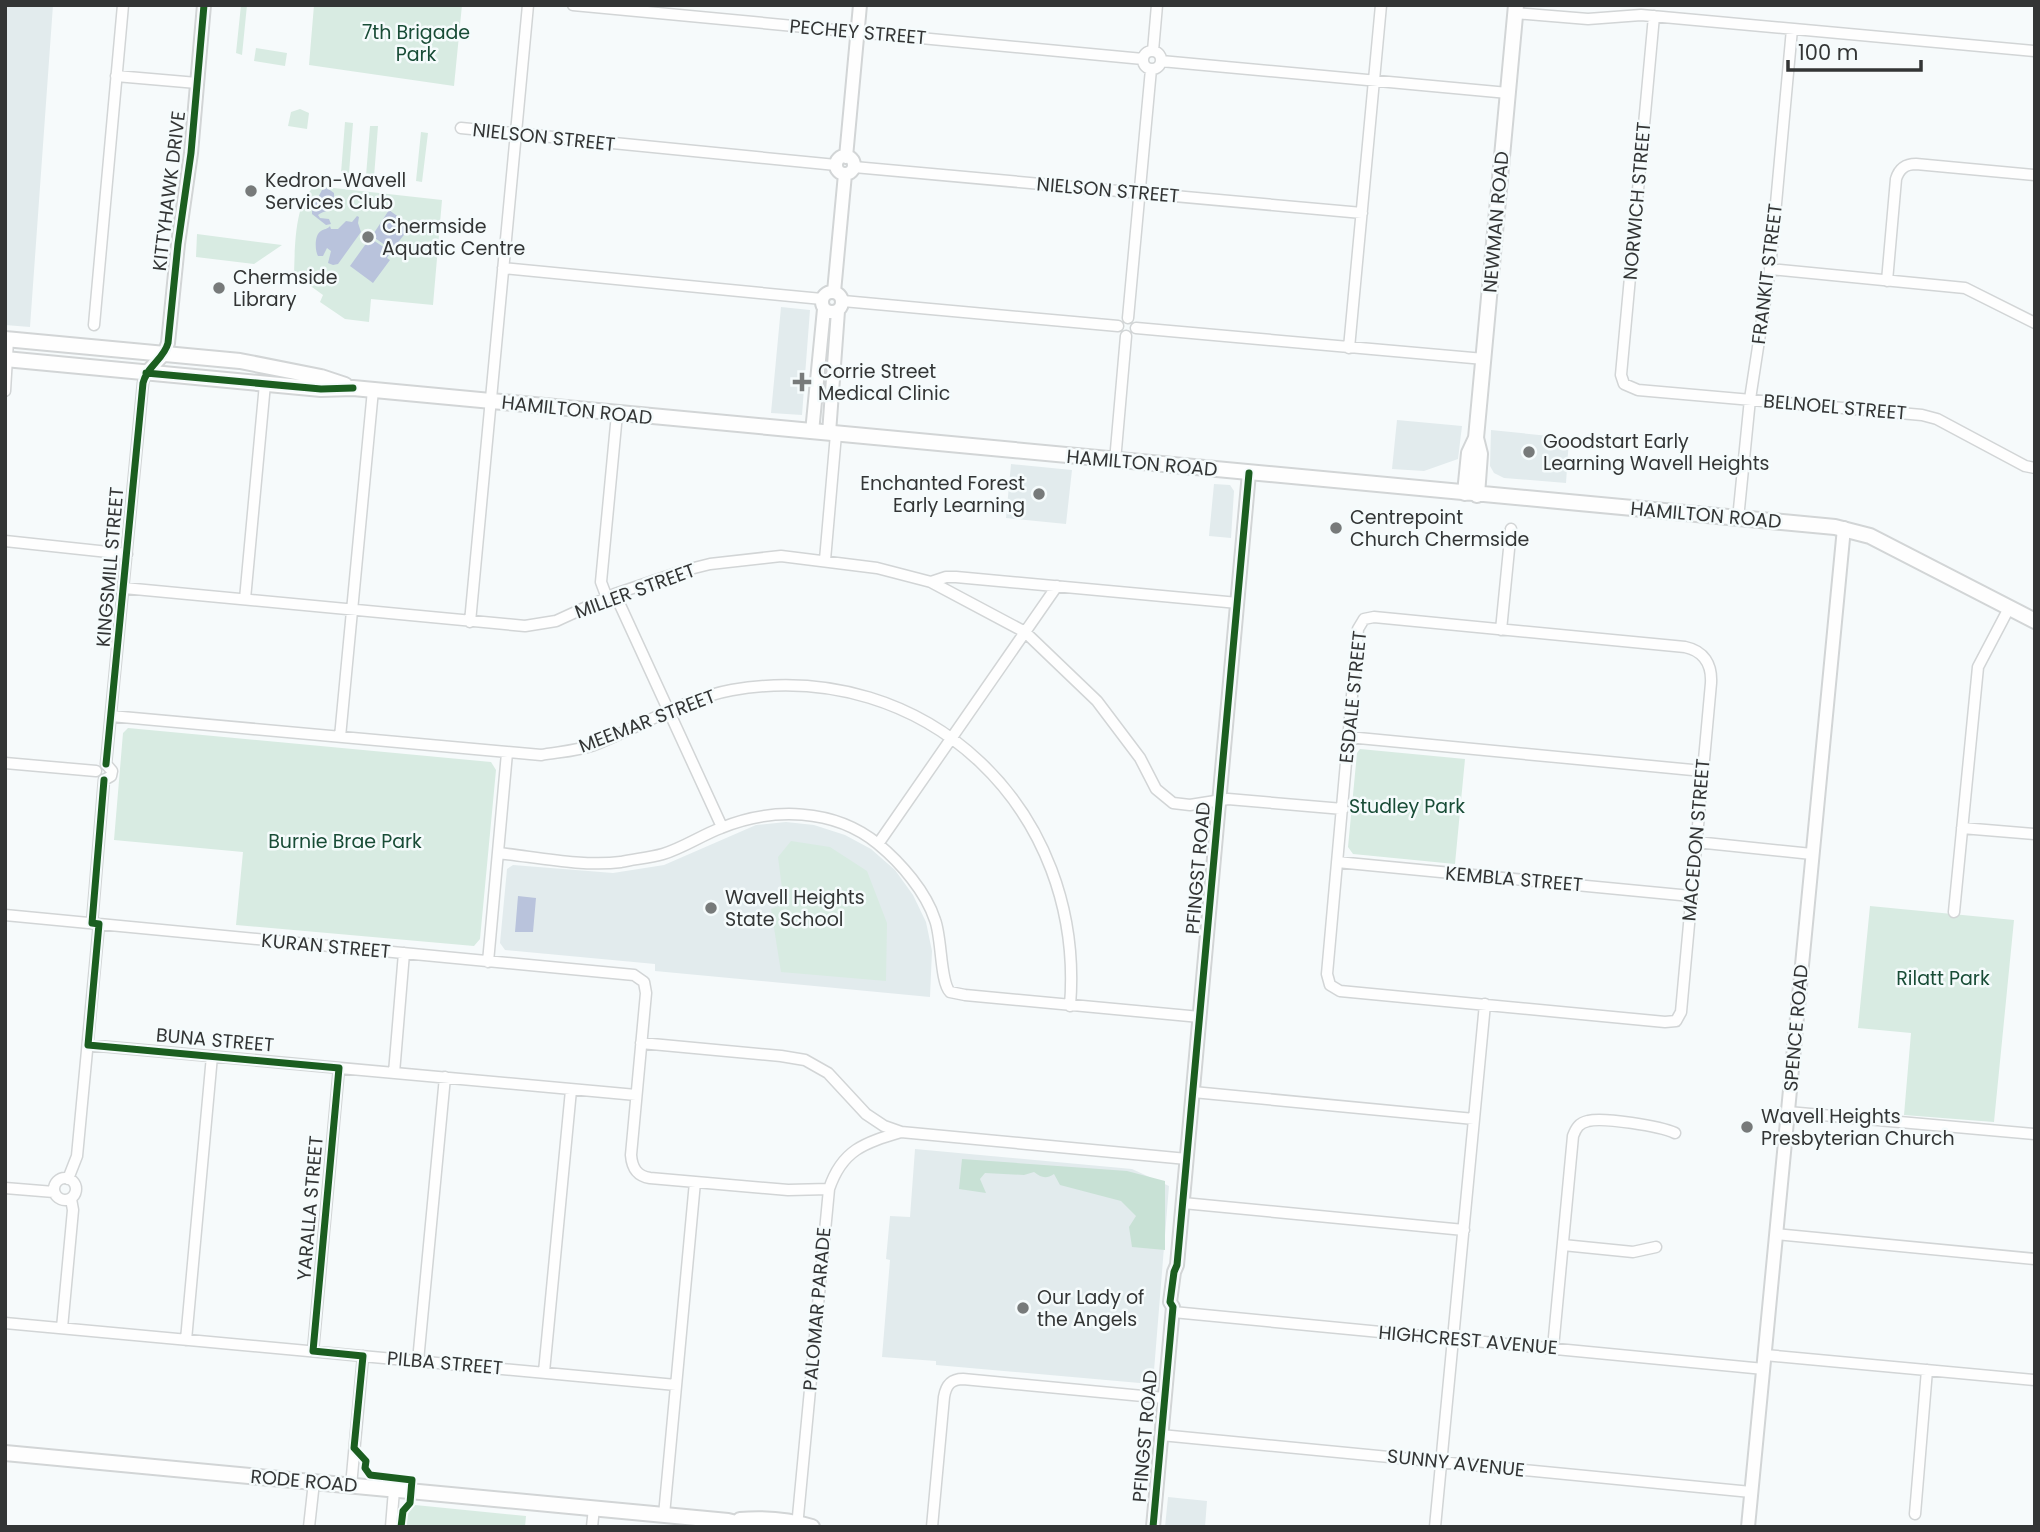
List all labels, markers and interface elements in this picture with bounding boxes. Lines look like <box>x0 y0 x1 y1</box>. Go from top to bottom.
street label: PECHEY STREET <box>788 13 928 51</box>
park label: 7th Brigade Park <box>362 19 470 68</box>
scale bar <box>1788 28 1921 72</box>
text: 100 m <box>1798 38 1858 67</box>
street label: KITTYHAWK DRIVE <box>146 109 192 273</box>
street label: NIELSON STREET <box>471 116 617 158</box>
street label: NORWICH STREET <box>1617 121 1657 281</box>
street label: NEWMAN ROAD <box>1476 150 1516 294</box>
place label: Kedron-Wavell Services Club <box>265 167 406 216</box>
street label: NIELSON STREET <box>1035 170 1181 210</box>
marker: Kedron-Wavell Services Club <box>243 183 259 199</box>
street label: FRANKIT STREET <box>1745 202 1789 346</box>
place label: Chermside Aquatic Centre <box>382 213 525 262</box>
marker: Chermside Aquatic Centre <box>360 229 376 245</box>
place label: Chermside Library <box>233 264 337 313</box>
marker: Chermside Library <box>211 280 227 296</box>
place label: Corrie Street Medical Clinic <box>818 358 950 407</box>
marker: Corrie Street Medical Clinic <box>792 372 812 392</box>
street label: BELNOEL STREET <box>1762 387 1908 427</box>
street label: HAMILTON ROAD <box>500 389 654 431</box>
place label: Goodstart Early Learning Wavell Heights <box>1543 428 1770 477</box>
street label: HAMILTON ROAD <box>1065 443 1219 483</box>
marker: Goodstart Early Learning Wavell Heights <box>1521 444 1537 460</box>
place label: Enchanted Forest Early Learning <box>860 470 1025 519</box>
street label: KINGSMILL STREET <box>90 486 130 648</box>
marker: Enchanted Forest Early Learning <box>1031 486 1047 502</box>
street label: HAMILTON ROAD <box>1629 495 1783 535</box>
place label: Centrepoint Church Chermside <box>1350 504 1529 553</box>
marker: Centrepoint Church Chermside <box>1328 520 1344 536</box>
street label: MILLER STREET <box>571 557 699 625</box>
street label: ESDALE STREET <box>1333 629 1373 765</box>
street label: MEEMAR STREET <box>575 683 719 759</box>
street label: MACEDON STREET <box>1675 758 1717 922</box>
park label: Studley Park <box>1349 793 1465 820</box>
street label: PFINGST ROAD <box>1179 801 1217 935</box>
park label: Burnie Brae Park <box>268 828 422 855</box>
street label: KEMBLA STREET <box>1444 860 1584 898</box>
place label: Wavell Heights State School <box>725 884 865 933</box>
marker: Wavell Heights State School <box>703 900 719 916</box>
street label: KURAN STREET <box>260 927 392 965</box>
street label: SPENCE ROAD <box>1777 963 1815 1093</box>
park label: Rilatt Park <box>1896 965 1990 992</box>
street label: BUNA STREET <box>155 1021 275 1059</box>
place label: Wavell Heights Presbyterian Church <box>1761 1103 1955 1152</box>
marker: Wavell Heights Presbyterian Church <box>1739 1119 1755 1135</box>
street label: YARALLA STREET <box>290 1134 330 1282</box>
street label: PALOMAR PARADE <box>796 1226 838 1392</box>
place label: Our Lady of the Angels <box>1037 1284 1144 1333</box>
marker: Our Lady of the Angels <box>1015 1300 1031 1316</box>
street label: HIGHCREST AVENUE <box>1377 1319 1559 1361</box>
street label: PILBA STREET <box>386 1344 504 1382</box>
street label: PFINGST ROAD <box>1126 1369 1164 1503</box>
street label: SUNNY AVENUE <box>1386 1442 1526 1484</box>
street label: RODE ROAD <box>249 1463 359 1499</box>

